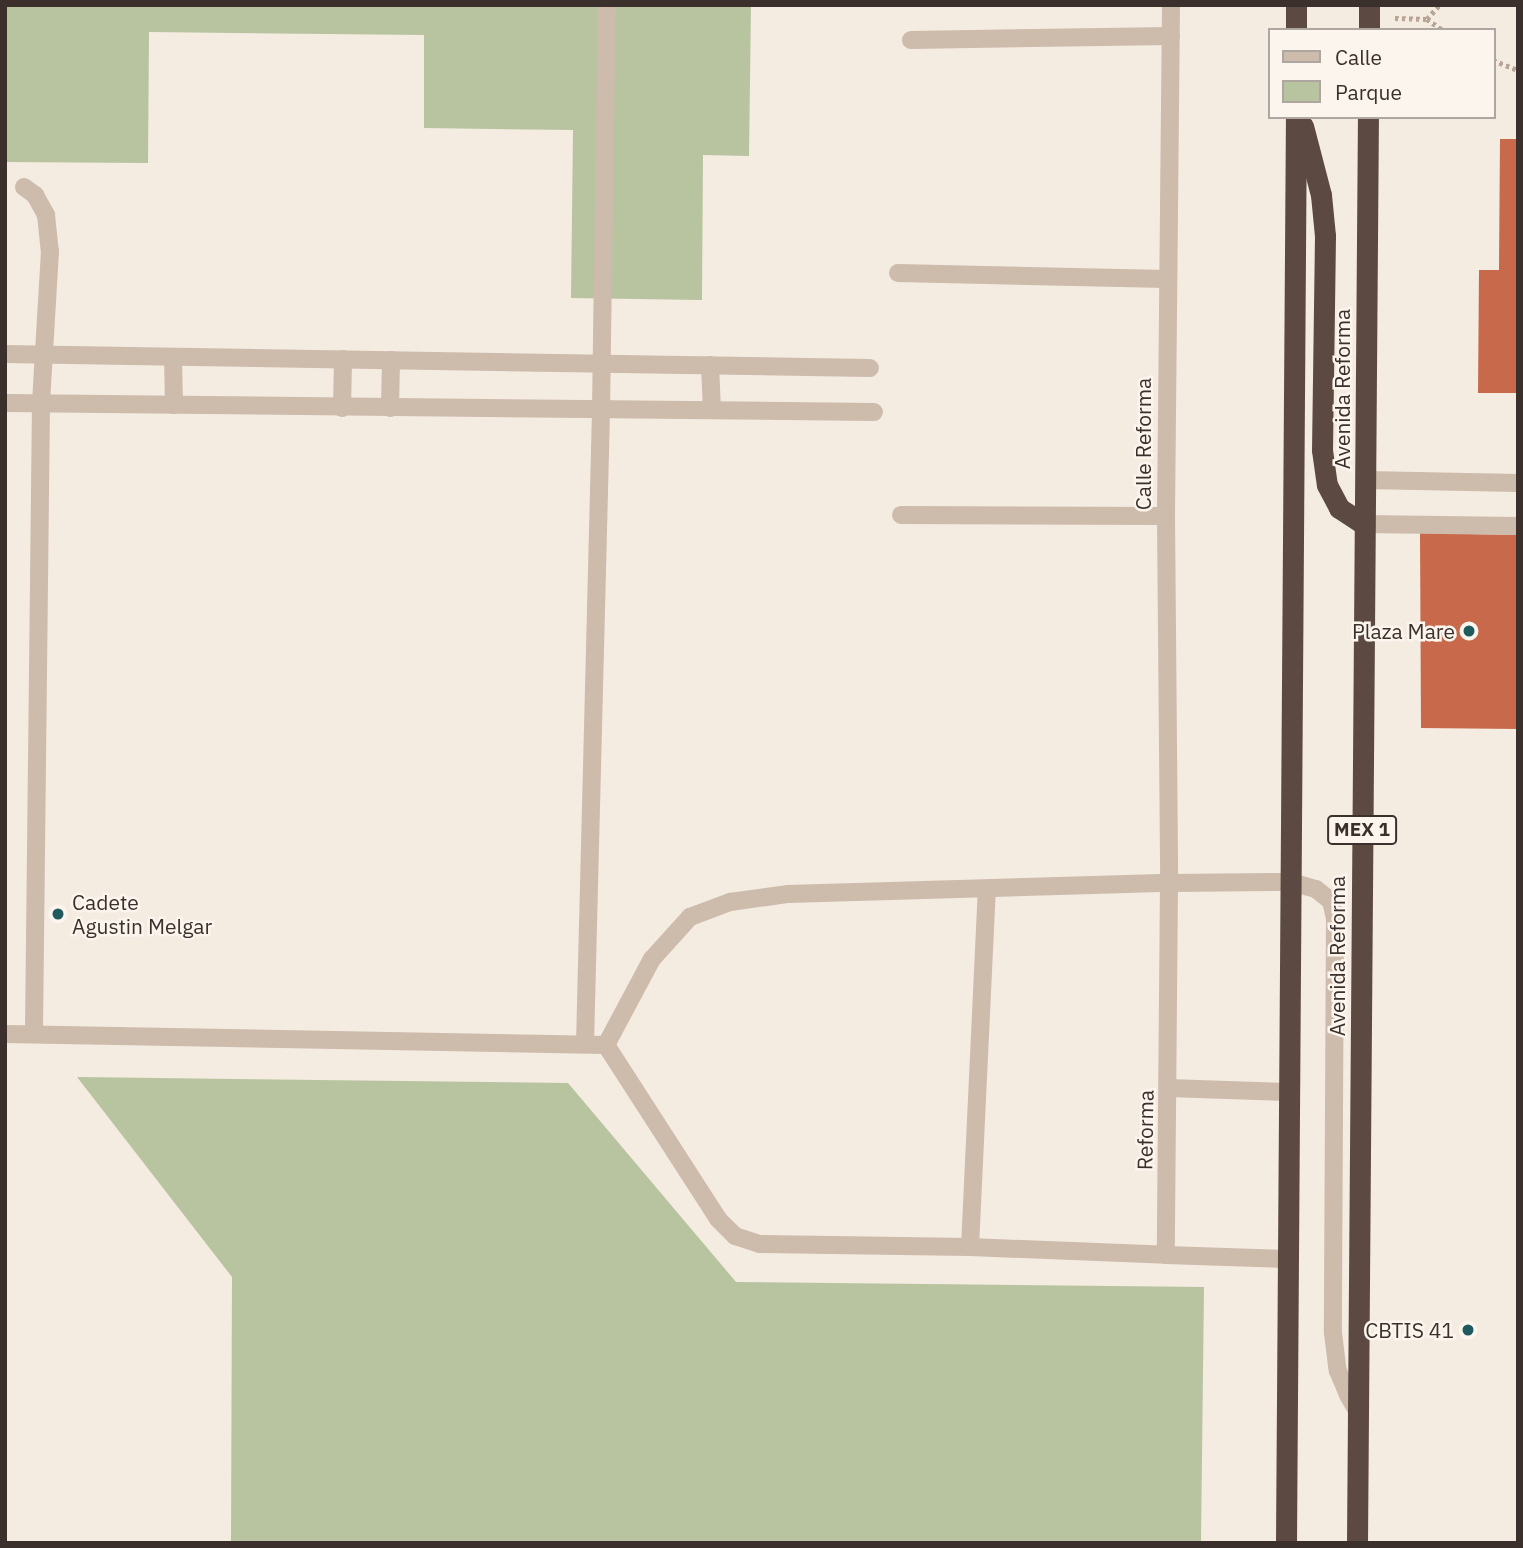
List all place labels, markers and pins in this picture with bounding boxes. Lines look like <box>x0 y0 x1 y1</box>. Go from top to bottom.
place label: Plaza Mare <box>1352 618 1455 644</box>
marker: Plaza Mare <box>1461 623 1477 639</box>
place label: Cadete Agustin Melgar <box>72 889 212 939</box>
marker: Cadete Agustin Melgar <box>50 906 66 922</box>
place label: CBTIS 41 <box>1365 1317 1454 1343</box>
marker: CBTIS 41 <box>1460 1322 1476 1338</box>

